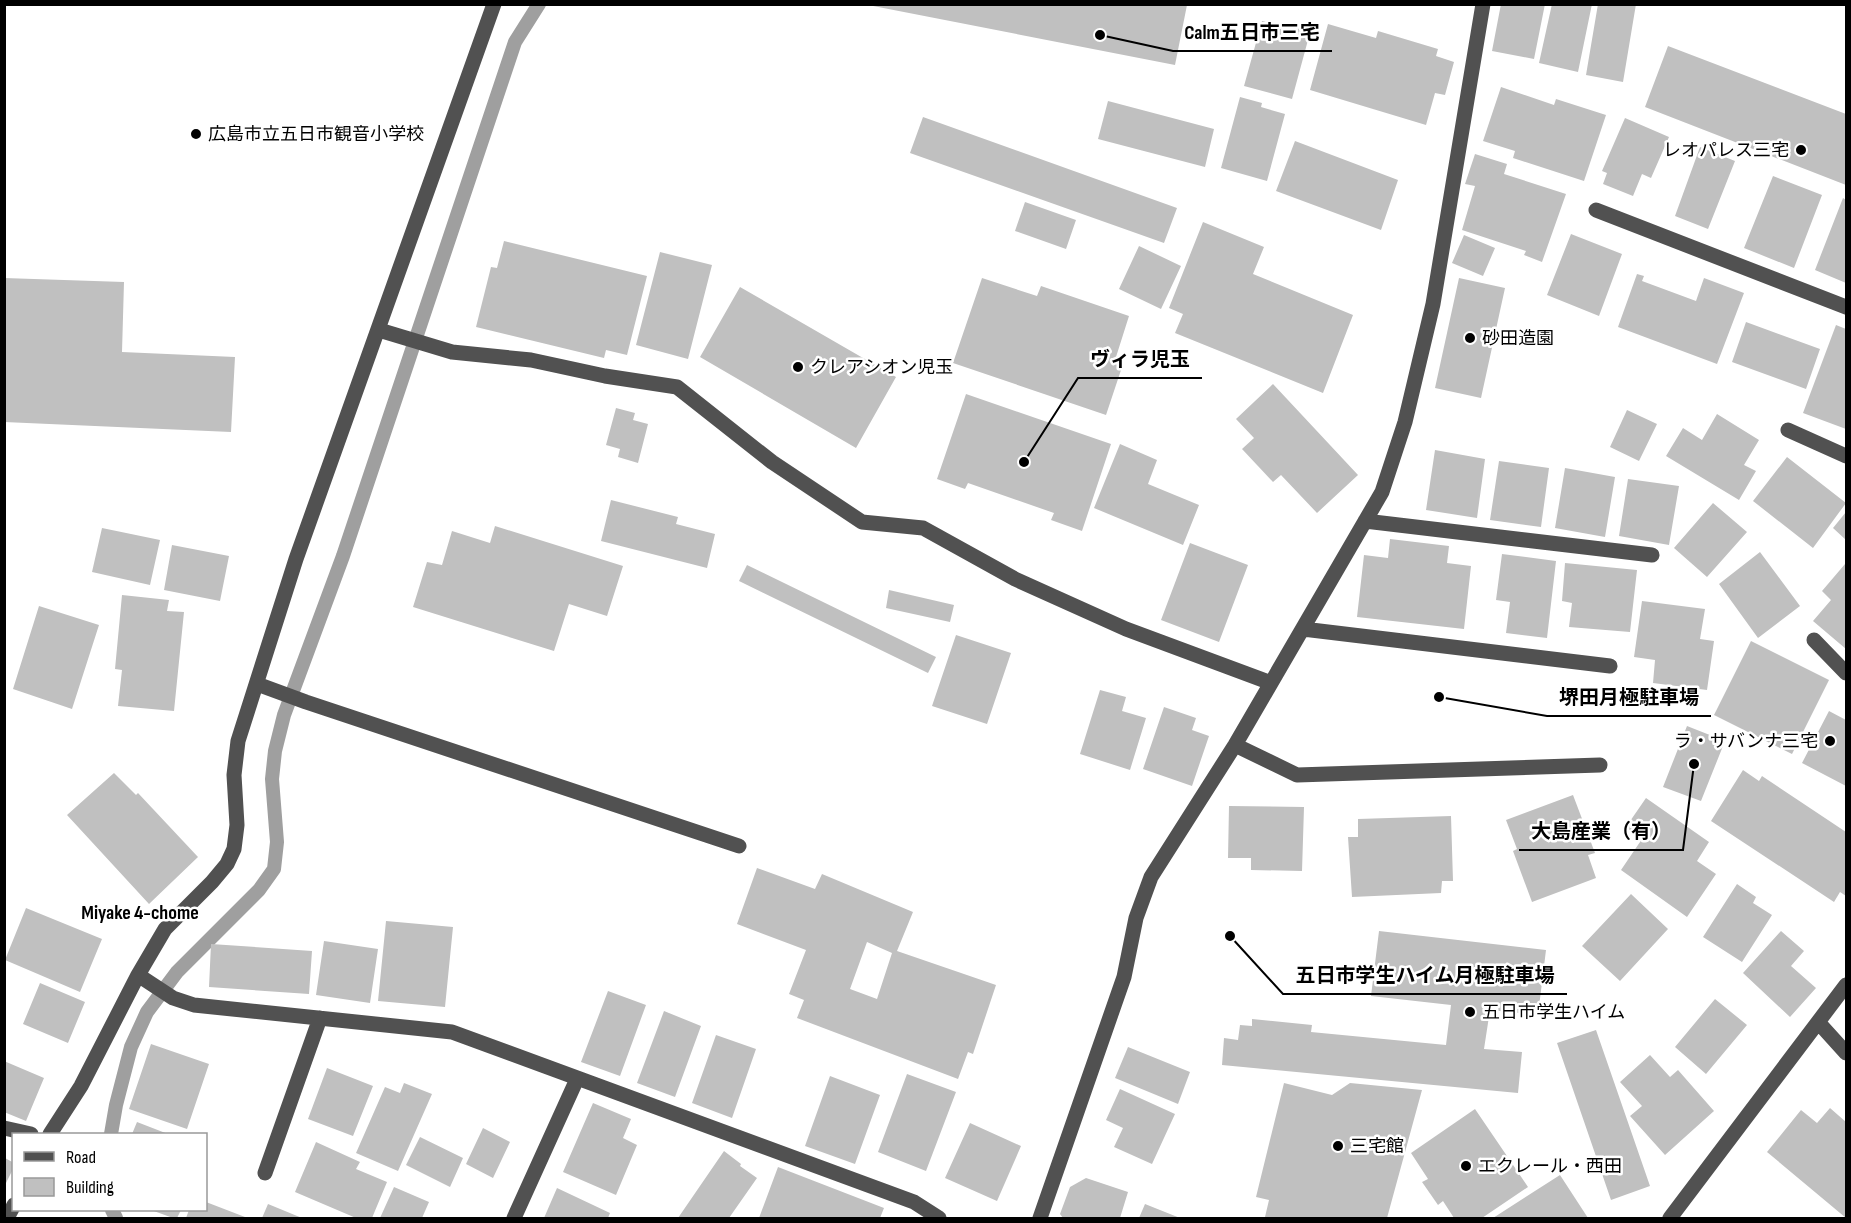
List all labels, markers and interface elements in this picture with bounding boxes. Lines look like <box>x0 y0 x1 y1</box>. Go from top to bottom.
callout: Calm五日市三宅 <box>1173 13 1332 51</box>
text: Calm五日市三宅 <box>1184 21 1320 45</box>
place label: 広島市立五日市観音小学校 <box>208 124 424 145</box>
marker: 広島市立五日市観音小学校 <box>189 127 203 141</box>
place label: レオパレス三宅 <box>1663 140 1789 161</box>
marker: レオパレス三宅 <box>1794 143 1808 157</box>
place label: 砂田造園 <box>1482 328 1554 349</box>
marker: 砂田造園 <box>1463 331 1477 345</box>
callout: ヴィラ児玉 <box>1078 340 1202 378</box>
text: ヴィラ児玉 <box>1090 348 1190 372</box>
place label: クレアシオン児玉 <box>810 357 953 378</box>
marker: クレアシオン児玉 <box>791 360 805 374</box>
callout: 堺田月極駐車場 <box>1547 678 1711 716</box>
text: 堺田月極駐車場 <box>1559 686 1699 710</box>
place label: ラ・サバンナ三宅 <box>1674 731 1818 752</box>
marker: ラ・サバンナ三宅 <box>1823 734 1837 748</box>
callout: 大島産業（有） <box>1519 812 1683 850</box>
text: 大島産業（有） <box>1531 820 1671 844</box>
district label: Miyake 4-chome <box>81 901 199 925</box>
callout: 五日市学生ハイム月極駐車場 <box>1283 956 1567 994</box>
text: 五日市学生ハイム月極駐車場 <box>1295 964 1555 988</box>
place label: 五日市学生ハイム <box>1482 1002 1625 1023</box>
marker: 五日市学生ハイム <box>1463 1005 1477 1019</box>
legend <box>12 1133 207 1211</box>
place label: 三宅館 <box>1350 1136 1404 1157</box>
marker: 三宅館 <box>1331 1139 1345 1153</box>
text: Road <box>66 1147 96 1168</box>
place label: エクレール・西田 <box>1478 1156 1622 1177</box>
marker: エクレール・西田 <box>1459 1159 1473 1173</box>
text: Building <box>66 1177 114 1198</box>

